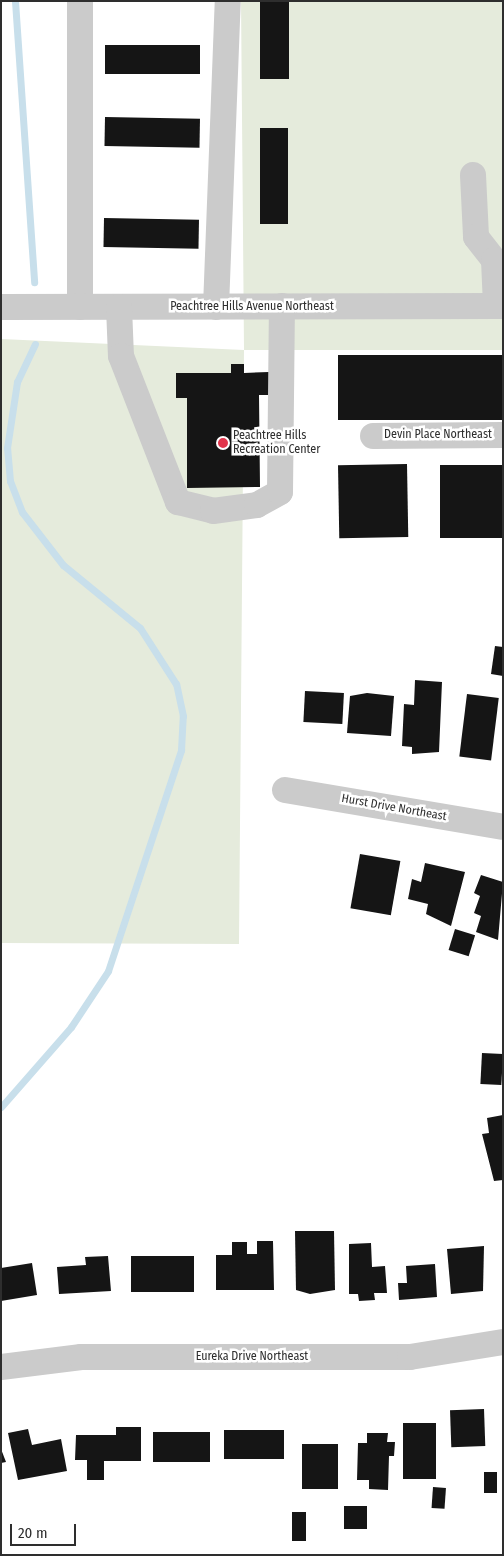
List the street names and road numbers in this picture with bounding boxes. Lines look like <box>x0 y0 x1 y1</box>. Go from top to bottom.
street label: Peachtree Hills Avenue Northeast <box>170 300 334 314</box>
street label: Devin Place Northeast <box>384 428 492 442</box>
street label: Hurst Drive Northeast <box>340 792 448 824</box>
street label: Eureka Drive Northeast <box>196 1350 308 1364</box>

